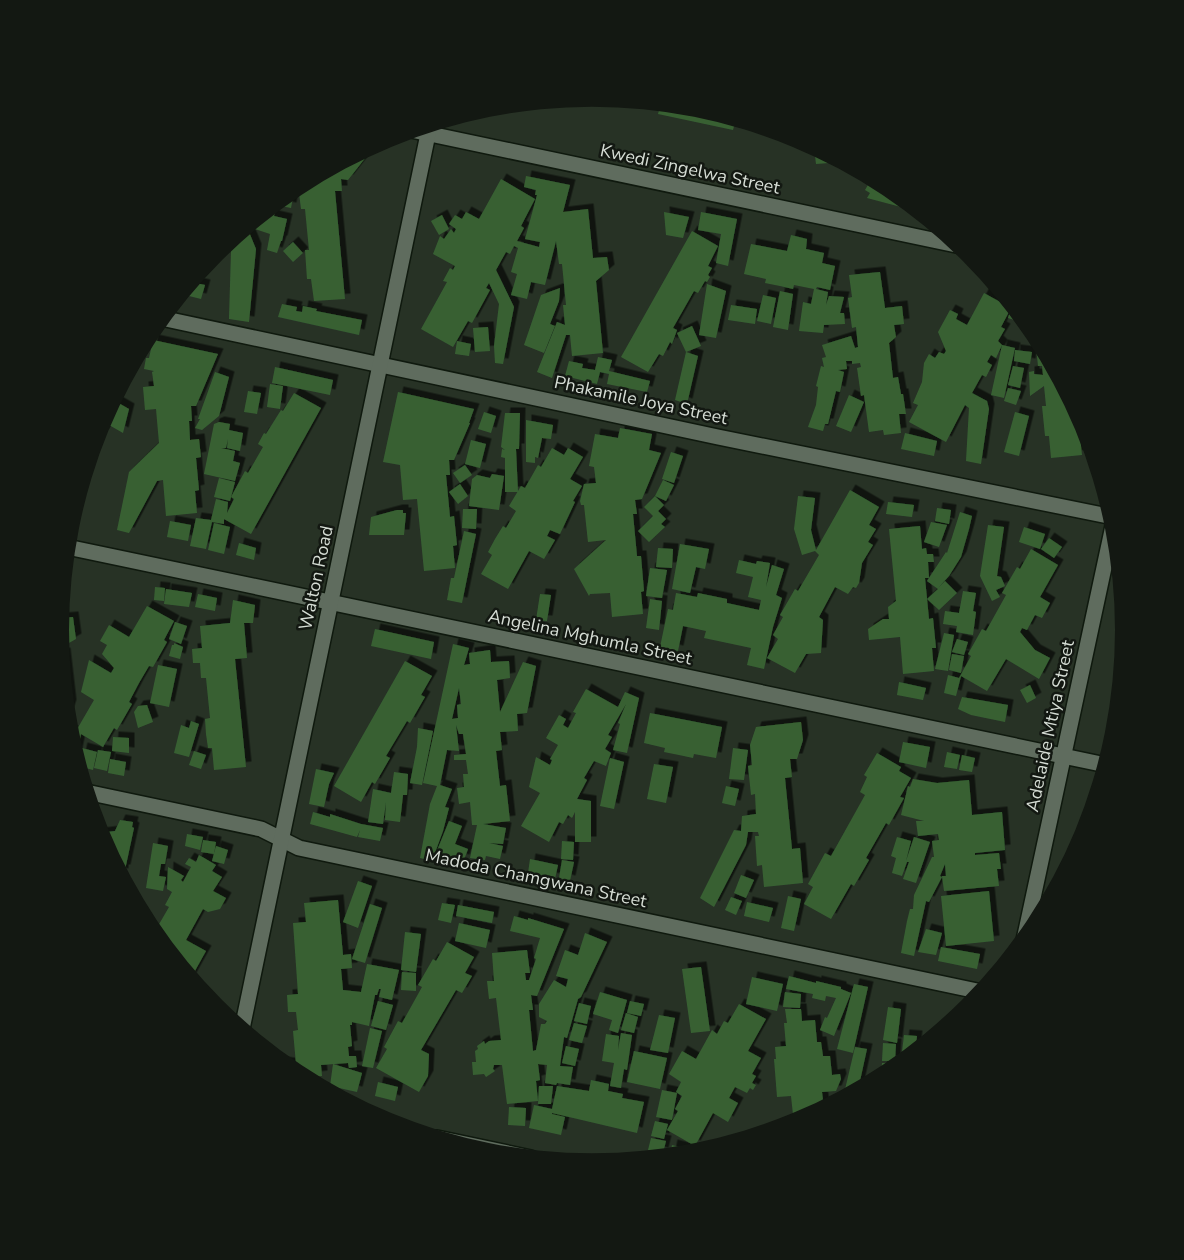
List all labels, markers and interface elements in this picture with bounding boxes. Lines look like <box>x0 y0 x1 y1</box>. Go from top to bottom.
street label: Kwedi Zingelwa Street <box>598 138 783 200</box>
street label: Phakamile Joya Street <box>552 370 731 430</box>
street label: Walton Road <box>293 523 339 633</box>
street label: Angelina Mghumla Street <box>486 604 695 670</box>
street label: Adelaide Mtiya Street <box>1020 637 1080 814</box>
street label: Madoda Chamgwana Street <box>423 843 650 913</box>

